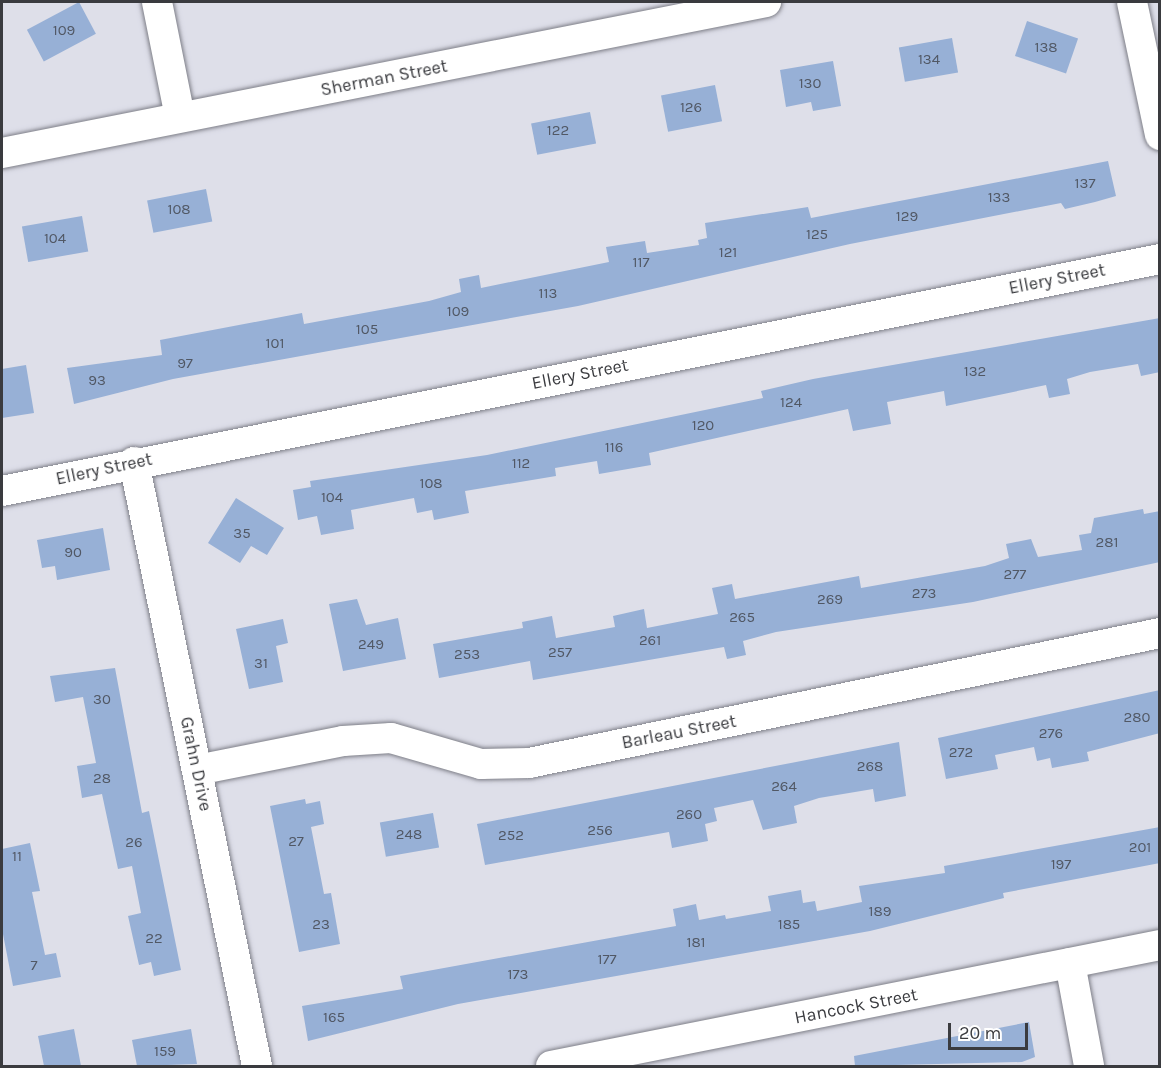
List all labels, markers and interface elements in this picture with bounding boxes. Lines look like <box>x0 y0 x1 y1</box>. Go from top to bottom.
house number: 109 <box>53 22 75 40</box>
house number: 138 <box>1034 39 1058 57</box>
house number: 134 <box>918 51 940 69</box>
street label: Sherman Street <box>319 55 449 101</box>
house number: 130 <box>799 75 821 93</box>
house number: 126 <box>680 99 702 117</box>
house number: 122 <box>547 122 569 140</box>
house number: 137 <box>1075 175 1095 193</box>
house number: 133 <box>988 189 1010 207</box>
house number: 108 <box>167 201 191 219</box>
house number: 129 <box>896 208 918 226</box>
house number: 125 <box>806 226 828 244</box>
house number: 104 <box>44 230 66 248</box>
house number: 121 <box>719 244 737 262</box>
house number: 117 <box>633 254 649 272</box>
street label: Ellery Street <box>1007 259 1107 299</box>
house number: 113 <box>539 285 557 303</box>
house number: 109 <box>447 303 469 321</box>
house number: 105 <box>356 321 378 339</box>
house number: 101 <box>266 335 284 353</box>
street label: Ellery Street <box>530 354 630 394</box>
house number: 97 <box>177 355 193 373</box>
house number: 132 <box>964 363 986 381</box>
house number: 93 <box>88 372 106 390</box>
house number: 124 <box>780 394 802 412</box>
house number: 120 <box>692 417 714 435</box>
house number: 116 <box>605 439 623 457</box>
street label: Ellery Street <box>54 448 154 490</box>
house number: 112 <box>512 455 530 473</box>
house number: 108 <box>419 475 443 493</box>
house number: 104 <box>321 489 343 507</box>
house number: 35 <box>233 525 251 543</box>
house number: 281 <box>1096 534 1118 552</box>
house number: 90 <box>64 544 82 562</box>
house number: 277 <box>1004 566 1026 584</box>
house number: 273 <box>912 585 936 603</box>
house number: 269 <box>817 591 843 609</box>
house number: 265 <box>729 609 755 627</box>
house number: 261 <box>639 632 661 650</box>
house number: 249 <box>358 636 384 654</box>
house number: 257 <box>548 644 572 662</box>
house number: 253 <box>454 646 480 664</box>
house number: 31 <box>254 655 268 673</box>
house number: 30 <box>93 691 111 709</box>
house number: 280 <box>1124 709 1150 727</box>
street label: Barleau Street <box>620 710 738 754</box>
street label: Grahn Drive <box>175 715 217 813</box>
house number: 276 <box>1039 725 1063 743</box>
house number: 272 <box>949 744 973 762</box>
house number: 268 <box>857 758 883 776</box>
house number: 28 <box>93 770 111 788</box>
house number: 264 <box>771 778 797 796</box>
house number: 260 <box>676 806 702 824</box>
house number: 256 <box>587 822 613 840</box>
house number: 248 <box>396 826 422 844</box>
house number: 252 <box>498 827 524 845</box>
house number: 27 <box>288 833 304 851</box>
house number: 26 <box>125 834 143 852</box>
house number: 201 <box>1129 839 1151 857</box>
house number: 11 <box>12 848 22 866</box>
house number: 197 <box>1051 856 1071 874</box>
house number: 189 <box>869 903 891 921</box>
house number: 23 <box>312 916 330 934</box>
house number: 185 <box>778 916 800 934</box>
house number: 22 <box>145 930 163 948</box>
house number: 181 <box>686 934 706 952</box>
house number: 177 <box>597 951 617 969</box>
house number: 7 <box>30 957 38 975</box>
house number: 173 <box>508 966 528 984</box>
street label: Hancock Street <box>793 983 919 1029</box>
house number: 165 <box>323 1009 345 1027</box>
scale bar <box>951 1011 1030 1049</box>
text: 20 m <box>959 1022 1001 1044</box>
house number: 159 <box>154 1043 176 1061</box>

